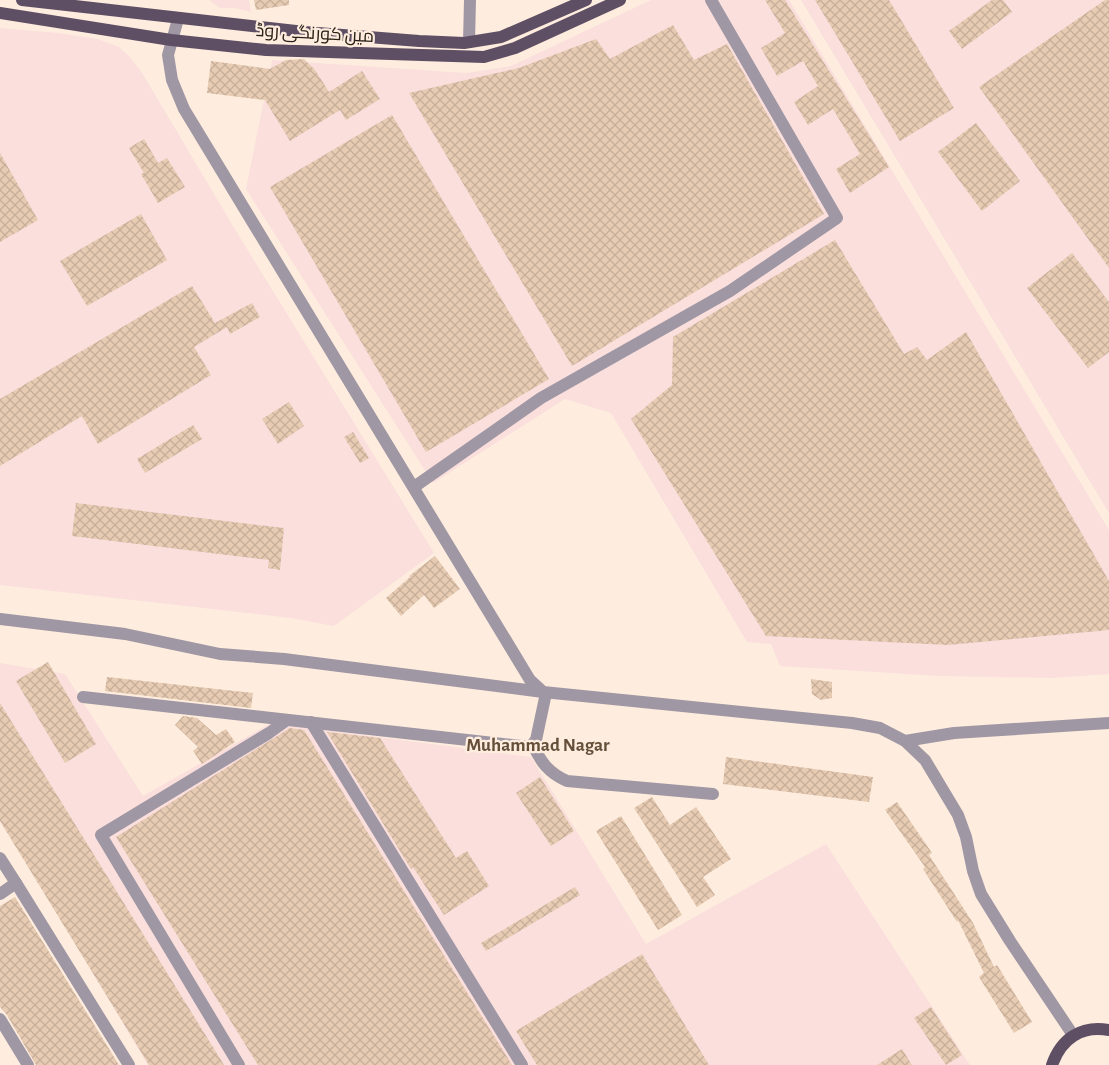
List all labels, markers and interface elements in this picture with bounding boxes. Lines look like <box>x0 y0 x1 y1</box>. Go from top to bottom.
street label: مین کورنگی روڈ <box>255 22 375 47</box>
district label: Muhammad Nagar <box>466 736 610 755</box>

